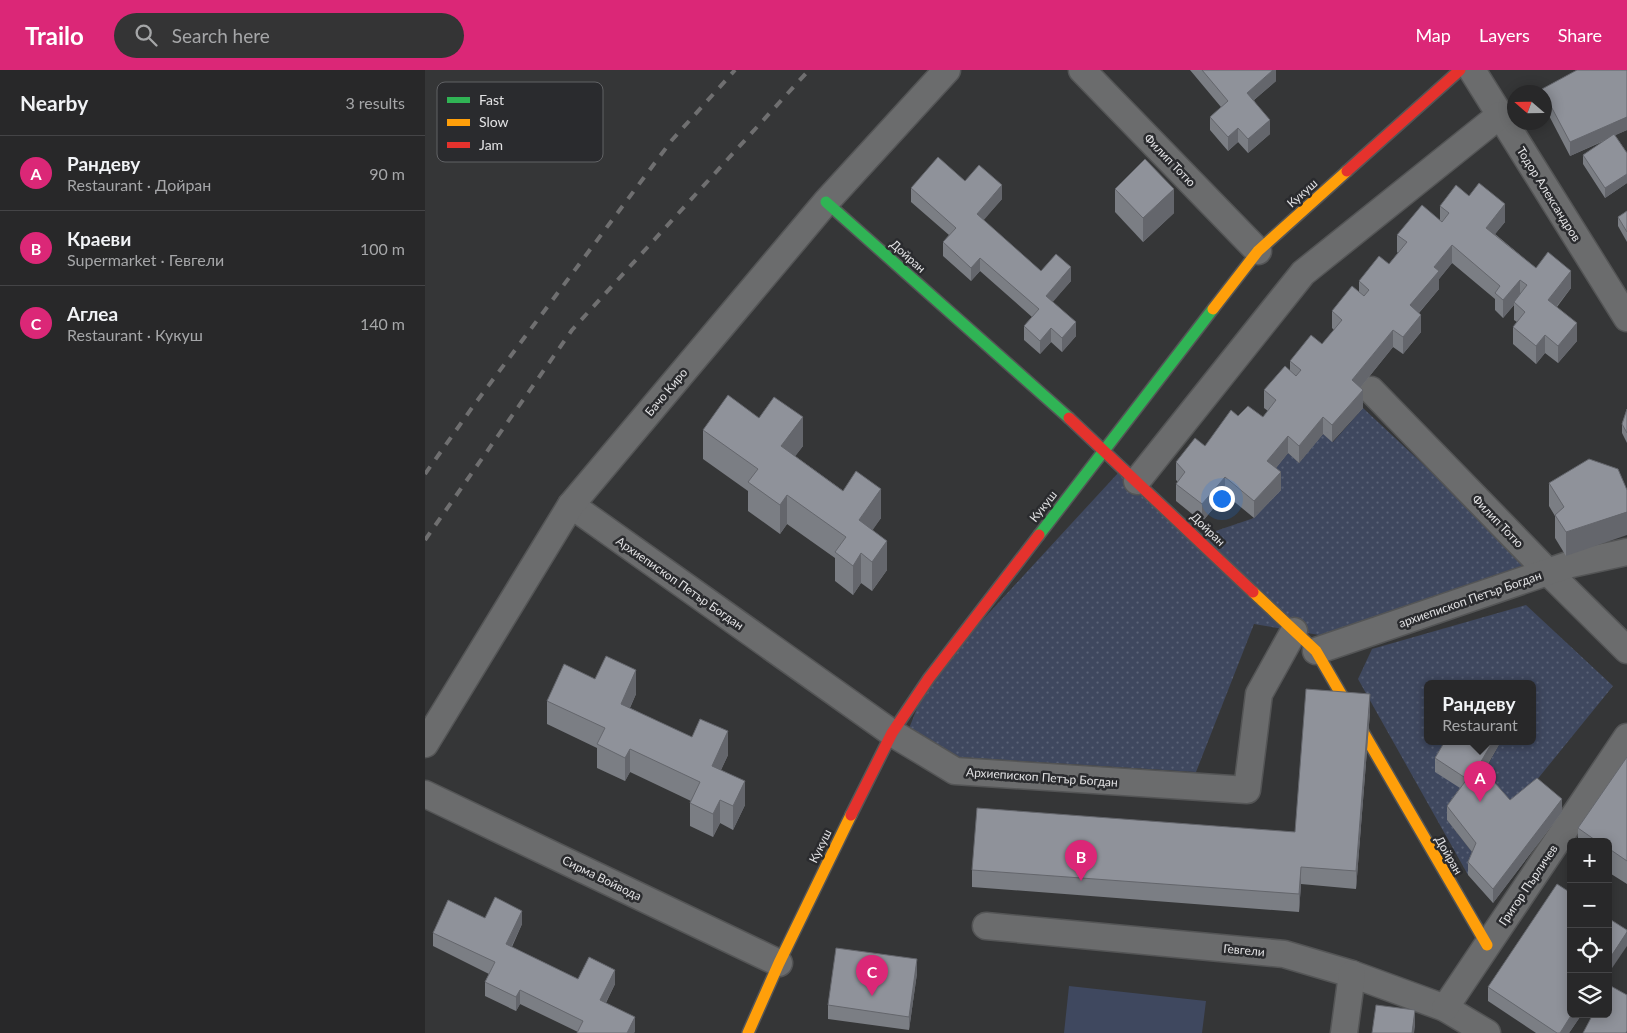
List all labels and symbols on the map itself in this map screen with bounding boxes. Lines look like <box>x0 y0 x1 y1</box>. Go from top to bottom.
legend <box>437 82 603 162</box>
north arrow <box>1507 85 1552 130</box>
text: Fast <box>479 91 504 108</box>
text: Slow <box>479 113 509 130</box>
street label: Филип Тотю <box>1141 130 1199 190</box>
text: Jam <box>479 136 503 153</box>
street label: Тодор Александров <box>1514 144 1584 244</box>
street label: Кукуш <box>1284 175 1320 211</box>
street label: Дойран <box>887 236 929 276</box>
street label: Бачо Киро <box>642 365 690 419</box>
your location <box>1209 486 1235 512</box>
street label: Кукуш <box>1026 487 1060 525</box>
street label: Филип Тотю <box>1469 491 1527 551</box>
street label: Дойран <box>1188 509 1228 549</box>
street label: Архиепископ Петър Богдан <box>613 533 747 633</box>
street label: архиепископ Петър Богдан <box>1397 567 1543 631</box>
pin: A <box>1464 761 1496 802</box>
street label: Архиепископ Петър Богдан <box>966 764 1118 790</box>
street label: Кукуш <box>805 826 835 865</box>
street label: Дойран <box>1432 833 1466 877</box>
pin: B <box>1065 840 1097 881</box>
street label: Григор Пърличев <box>1495 842 1561 928</box>
street label: Сирма Войвода <box>560 852 644 904</box>
street label: Гевгели <box>1223 941 1265 959</box>
pin: C <box>856 955 888 996</box>

